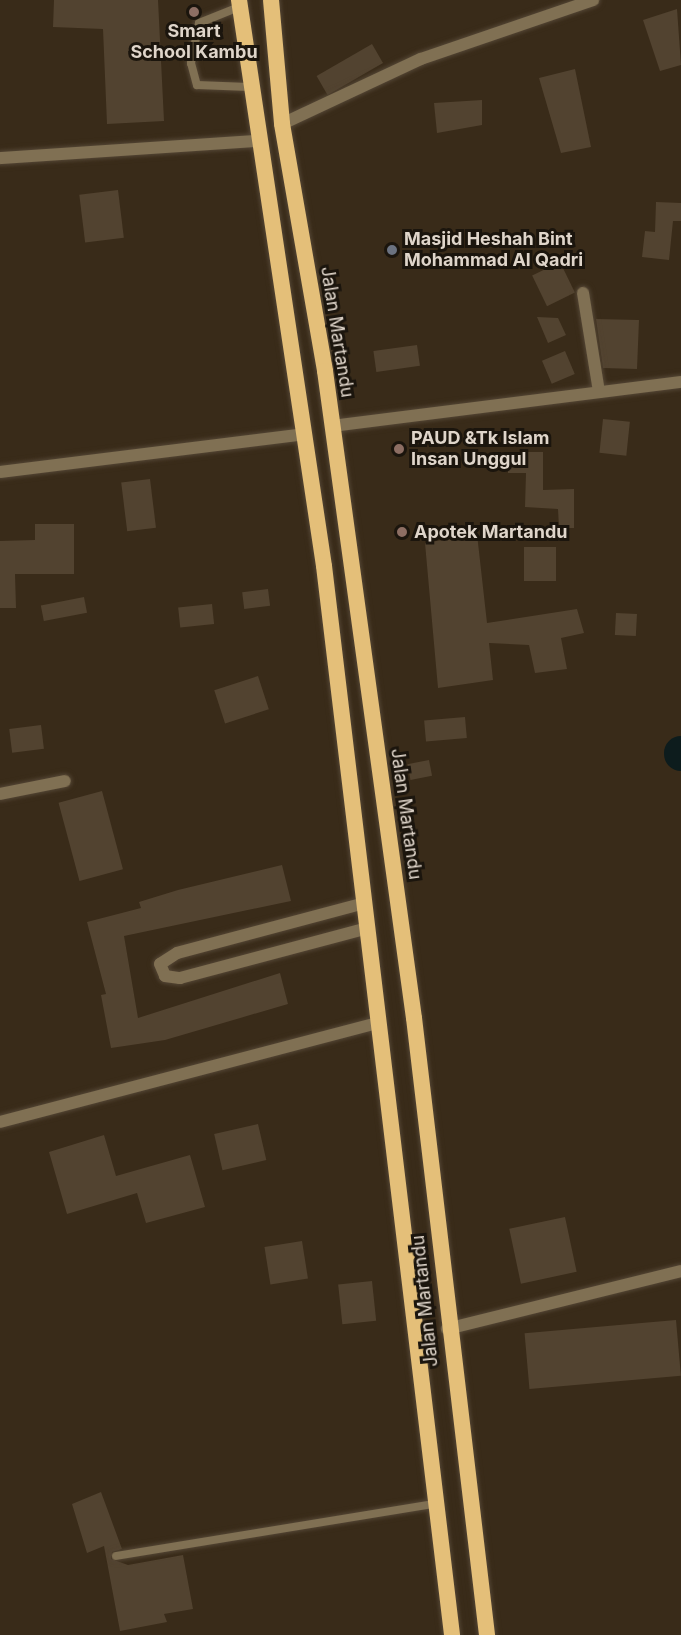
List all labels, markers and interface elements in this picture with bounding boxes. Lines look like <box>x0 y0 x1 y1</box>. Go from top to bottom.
marker: Smart School Kambu <box>187 5 201 19</box>
place label: Smart School Kambu <box>130 21 258 63</box>
place label: Masjid Heshah Bint Mohammad Al Qadri <box>404 229 583 272</box>
marker: Masjid Heshah Bint Mohammad Al Qadri <box>385 243 399 257</box>
street label: Jalan Martandu <box>316 265 358 399</box>
place label: PAUD &Tk Islam Insan Unggul <box>411 428 549 470</box>
marker: PAUD &Tk Islam Insan Unggul <box>392 442 406 456</box>
place label: Apotek Martandu <box>414 521 567 543</box>
marker: Apotek Martandu <box>395 525 409 539</box>
street label: Jalan Martandu <box>386 747 426 881</box>
street label: Jalan Martandu <box>407 1234 443 1368</box>

